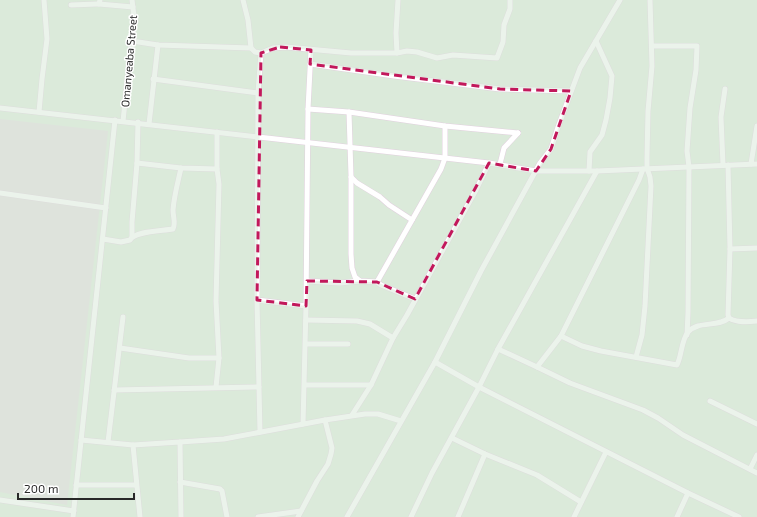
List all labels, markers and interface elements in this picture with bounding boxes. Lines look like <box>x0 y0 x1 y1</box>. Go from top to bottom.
street label: Omanyeaba Street <box>118 14 139 108</box>
scale bar <box>18 475 134 501</box>
text: 200 m <box>24 481 58 495</box>

